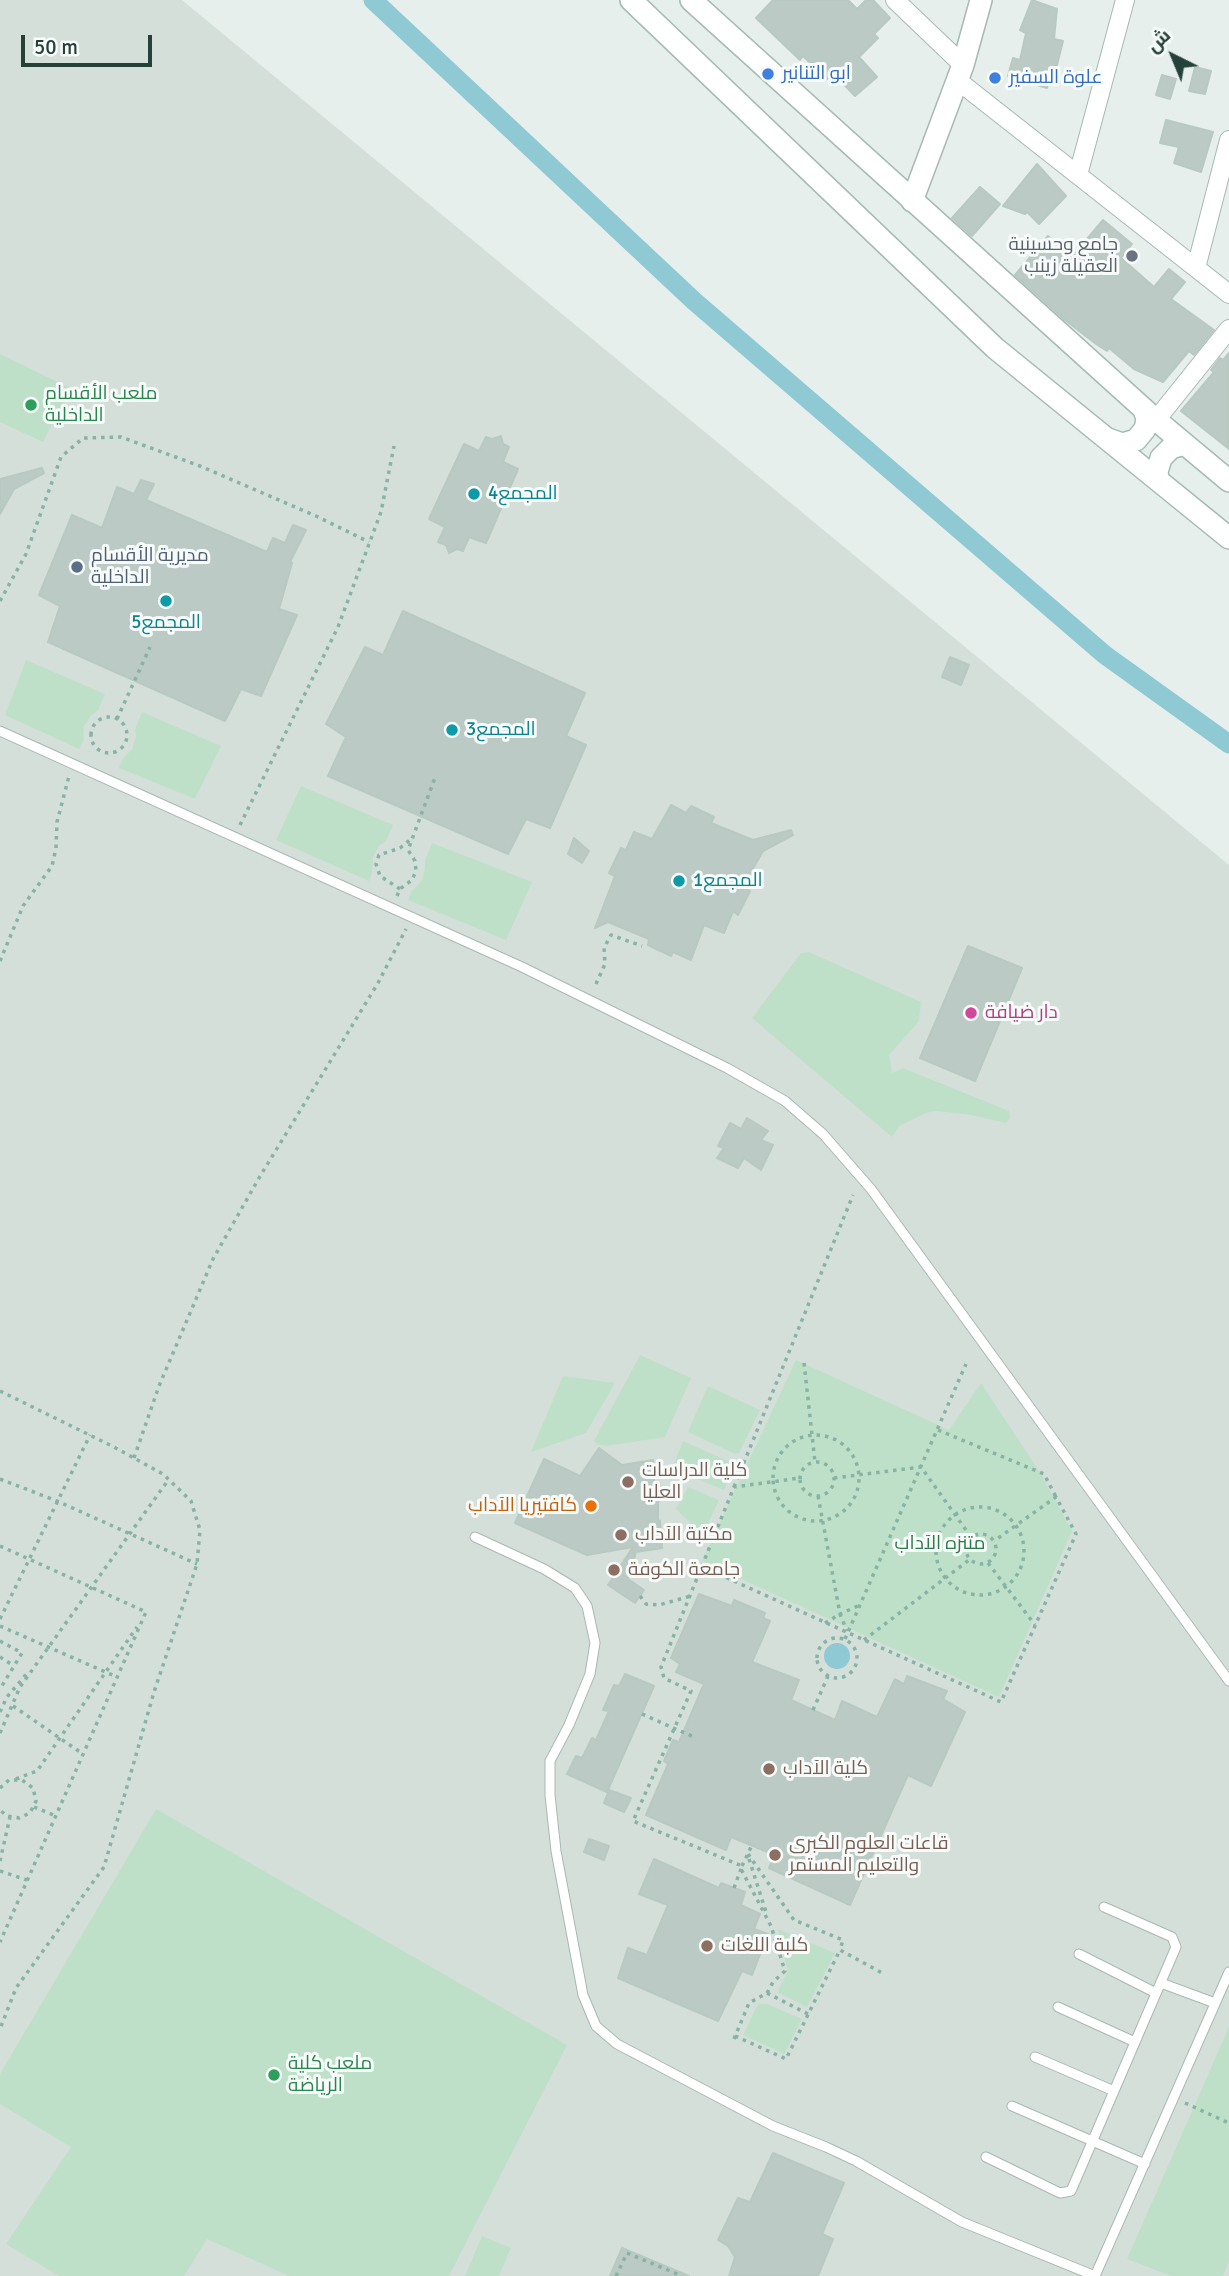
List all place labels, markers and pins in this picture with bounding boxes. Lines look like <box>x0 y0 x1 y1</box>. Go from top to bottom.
place label: ابو التنانير <box>782 63 851 85</box>
marker: ابو التنانير <box>760 66 776 82</box>
place label: علوة السفير <box>1009 67 1102 89</box>
marker: علوة السفير <box>987 70 1003 86</box>
place label: جامع وحسينية العقيلة زينب <box>1009 234 1118 278</box>
marker: جامع وحسينية العقيلة زينب <box>1124 248 1140 264</box>
place label: ملعب الأقسام الداخلية <box>45 383 158 427</box>
marker: ملعب الأقسام الداخلية <box>23 397 39 413</box>
place label: المجمع4 <box>488 483 558 505</box>
marker: المجمع4 <box>466 486 482 502</box>
place label: مديرية الأقسام الداخلية <box>91 545 209 589</box>
marker: مديرية الأقسام الداخلية <box>69 559 85 575</box>
marker: المجمع5 <box>158 593 174 609</box>
place label: المجمع5 <box>131 612 201 634</box>
place label: المجمع3 <box>466 719 536 741</box>
marker: المجمع3 <box>444 722 460 738</box>
place label: المجمع1 <box>693 870 763 892</box>
marker: المجمع1 <box>671 873 687 889</box>
place label: دار ضيافة <box>985 1002 1058 1024</box>
marker: دار ضيافة <box>963 1005 979 1021</box>
place label: كلية الدراسات العليا <box>642 1460 747 1504</box>
marker: كلية الدراسات العليا <box>620 1474 636 1490</box>
place label: كافتيريا الآداب <box>468 1495 577 1517</box>
marker: كافتيريا الآداب <box>583 1498 599 1514</box>
place label: مكتبة الآداب <box>635 1524 733 1546</box>
marker: مكتبة الآداب <box>613 1527 629 1543</box>
place label: جامعة الكوفة <box>628 1559 740 1581</box>
marker: جامعة الكوفة <box>606 1562 622 1578</box>
place label: كلية الآداب <box>783 1758 868 1780</box>
marker: كلية الآداب <box>761 1761 777 1777</box>
place label: قاعات العلوم الكبرى والتعليم المستمر <box>789 1833 949 1877</box>
marker: قاعات العلوم الكبرى والتعليم المستمر <box>767 1847 783 1863</box>
place label: كلبة اللغات <box>721 1935 808 1957</box>
marker: كلبة اللغات <box>699 1938 715 1954</box>
place label: ملعب كلية الرياضة <box>288 2053 372 2097</box>
marker: ملعب كلية الرياضة <box>266 2067 282 2083</box>

